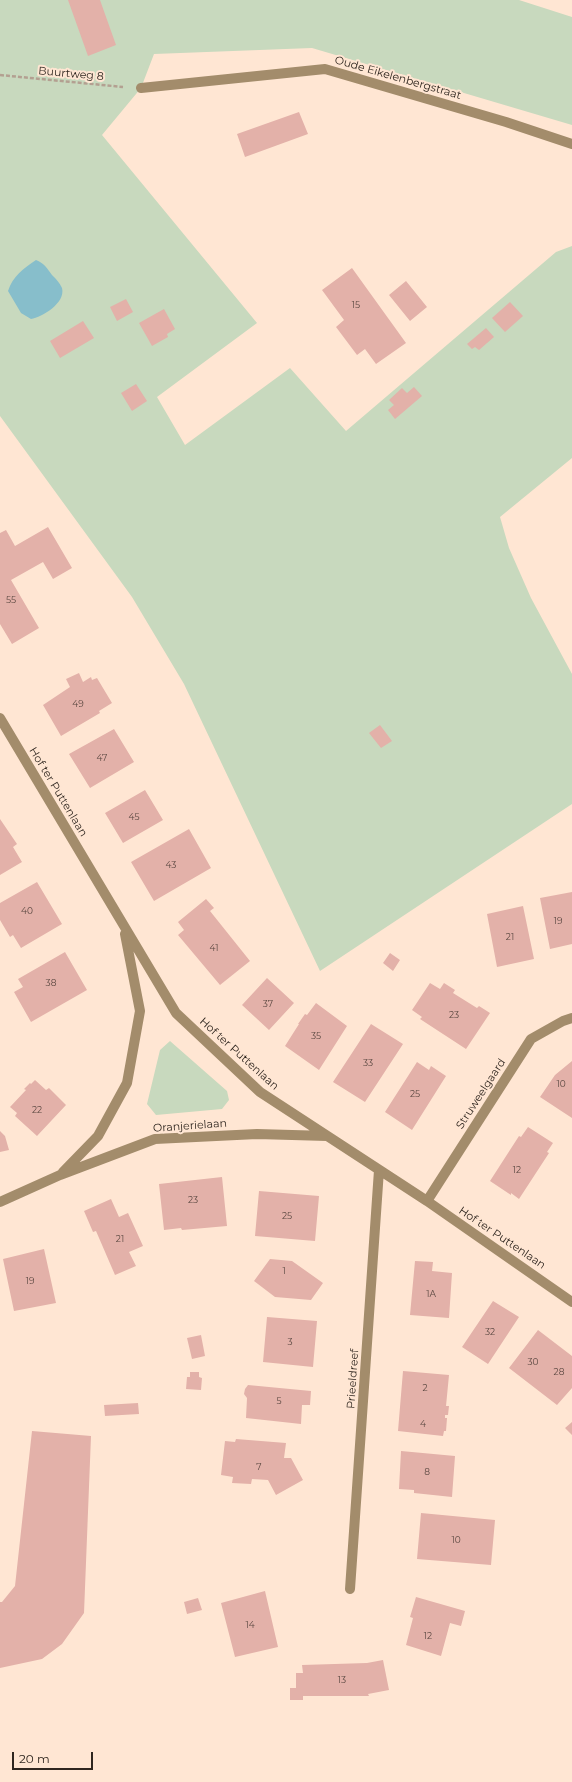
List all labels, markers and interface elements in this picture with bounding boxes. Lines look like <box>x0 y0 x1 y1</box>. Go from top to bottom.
street label: Oude Eikelenbergstraat <box>333 54 463 102</box>
street label: Buurtweg 8 <box>38 65 104 83</box>
house number: 15 <box>352 300 360 310</box>
house number: 55 <box>6 595 16 605</box>
house number: 49 <box>72 699 84 709</box>
street label: Hof ter Puttenlaan <box>26 745 90 839</box>
house number: 47 <box>97 753 107 763</box>
house number: 45 <box>128 812 140 822</box>
house number: 43 <box>166 860 176 870</box>
house number: 40 <box>21 906 33 916</box>
house number: 19 <box>554 916 562 926</box>
house number: 21 <box>506 932 514 942</box>
house number: 41 <box>210 943 218 953</box>
house number: 38 <box>46 978 56 988</box>
house number: 37 <box>263 999 273 1009</box>
house number: 23 <box>449 1010 459 1020</box>
street label: Hof ter Puttenlaan <box>197 1015 281 1093</box>
house number: 35 <box>311 1031 321 1041</box>
street label: Struweelgaard <box>453 1056 509 1132</box>
house number: 33 <box>363 1058 373 1068</box>
house number: 10 <box>556 1079 566 1089</box>
house number: 25 <box>410 1089 420 1099</box>
house number: 22 <box>32 1105 42 1115</box>
street label: Oranjerielaan <box>153 1117 227 1135</box>
house number: 12 <box>513 1165 521 1175</box>
house number: 23 <box>188 1195 198 1205</box>
street label: Hof ter Puttenlaan <box>456 1204 548 1272</box>
house number: 25 <box>282 1211 292 1221</box>
house number: 21 <box>116 1234 124 1244</box>
house number: 1 <box>282 1266 286 1276</box>
house number: 19 <box>26 1276 34 1286</box>
house number: 1A <box>426 1289 436 1299</box>
house number: 32 <box>485 1327 495 1337</box>
house number: 3 <box>287 1337 293 1347</box>
street label: Prieeldreef <box>344 1349 362 1409</box>
house number: 30 <box>527 1357 539 1367</box>
house number: 28 <box>554 1367 564 1377</box>
house number: 2 <box>422 1383 428 1393</box>
house number: 5 <box>276 1396 282 1406</box>
house number: 4 <box>420 1419 426 1429</box>
house number: 7 <box>256 1462 262 1472</box>
house number: 8 <box>424 1467 430 1477</box>
house number: 10 <box>451 1535 461 1545</box>
house number: 14 <box>245 1620 255 1630</box>
house number: 12 <box>424 1631 432 1641</box>
house number: 13 <box>338 1675 346 1685</box>
scale bar <box>14 1744 95 1770</box>
text: 20 m <box>19 1751 50 1766</box>

